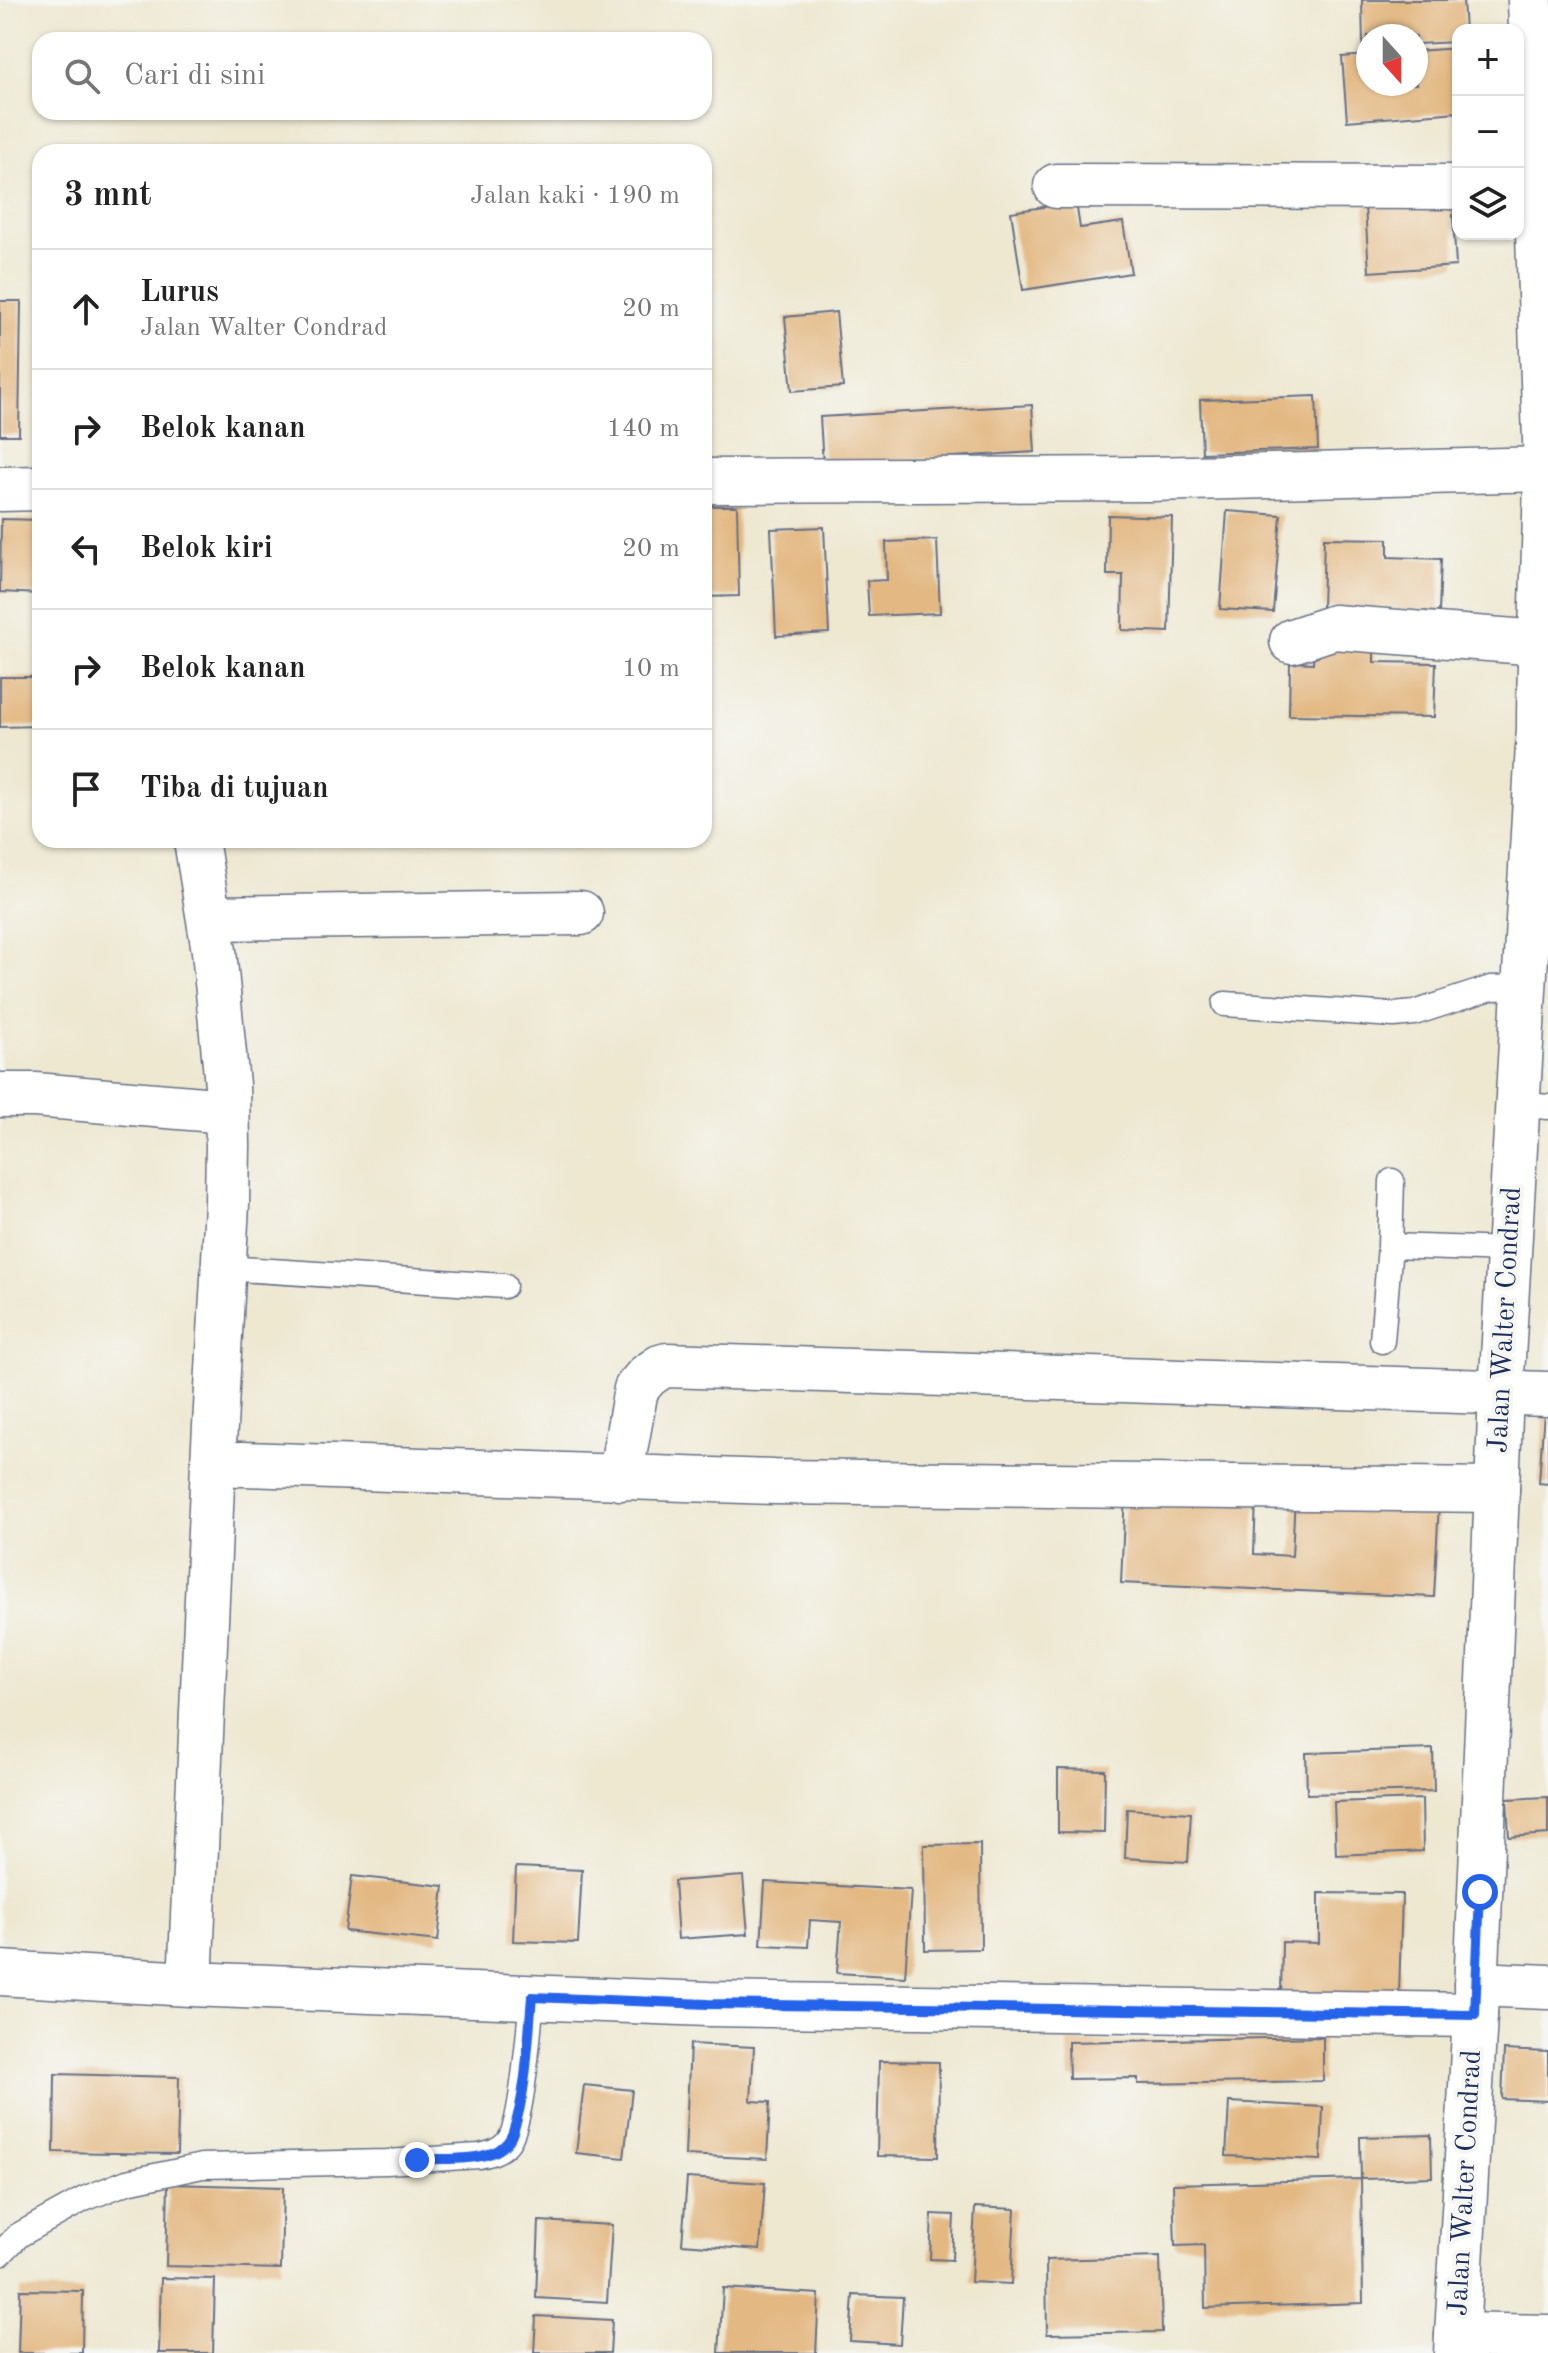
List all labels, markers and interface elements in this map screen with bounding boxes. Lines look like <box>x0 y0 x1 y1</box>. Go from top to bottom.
north arrow <box>1356 24 1428 96</box>
map controls <box>1452 24 1524 240</box>
button: + <box>1452 24 1524 96</box>
search box <box>32 32 712 120</box>
icon: search <box>60 54 104 98</box>
text: Cari di sini <box>124 61 265 91</box>
button: − <box>1452 96 1524 168</box>
button: layers <box>1452 168 1524 240</box>
text: 3 mnt <box>64 179 152 213</box>
text: Jalan kaki · 190 m <box>470 183 680 209</box>
text: Lurus <box>140 278 219 308</box>
icon: ahead <box>64 287 108 331</box>
text: 20 m <box>622 296 680 322</box>
text: Jalan Walter Condrad <box>140 315 388 341</box>
icon: right <box>64 407 108 451</box>
text: Belok kanan <box>140 414 306 444</box>
text: 140 m <box>607 416 680 442</box>
icon: left <box>64 527 108 571</box>
text: Belok kiri <box>140 534 273 564</box>
text: 20 m <box>622 536 680 562</box>
icon: right <box>64 647 108 691</box>
text: Belok kanan <box>140 654 306 684</box>
text: 10 m <box>622 656 680 682</box>
icon: arrive <box>64 767 108 811</box>
text: Tiba di tujuan <box>140 774 329 804</box>
street label: Jalan Walter Condrad <box>1485 1186 1527 1454</box>
route start <box>1462 1874 1498 1910</box>
street label: Jalan Walter Condrad <box>1445 2049 1487 2317</box>
route end <box>399 2142 435 2178</box>

